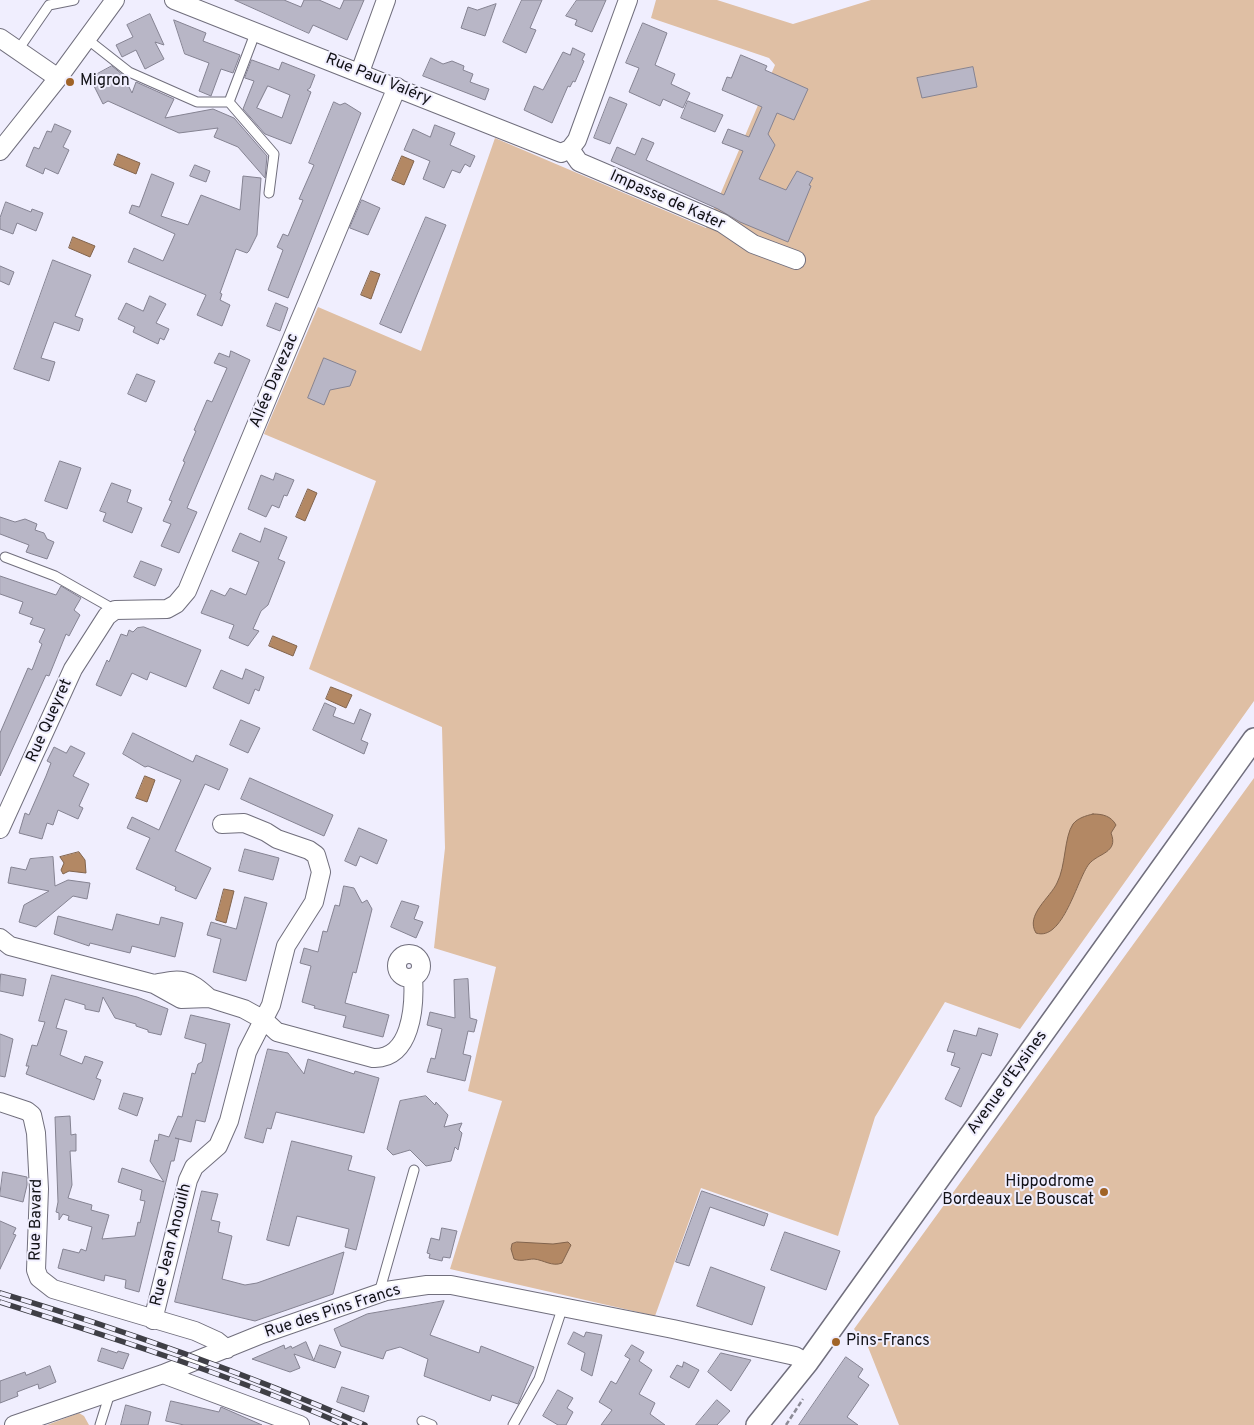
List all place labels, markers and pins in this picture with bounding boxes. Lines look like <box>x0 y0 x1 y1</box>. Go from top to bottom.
place label: Migron <box>80 72 130 92</box>
marker: Migron <box>64 76 76 88</box>
place label: Hippodrome Bordeaux Le Bouscat <box>942 1173 1094 1211</box>
marker: Hippodrome Bordeaux Le Bouscat <box>1098 1186 1110 1198</box>
place label: Pins-Francs <box>846 1332 930 1352</box>
marker: Pins-Francs <box>830 1336 842 1348</box>

